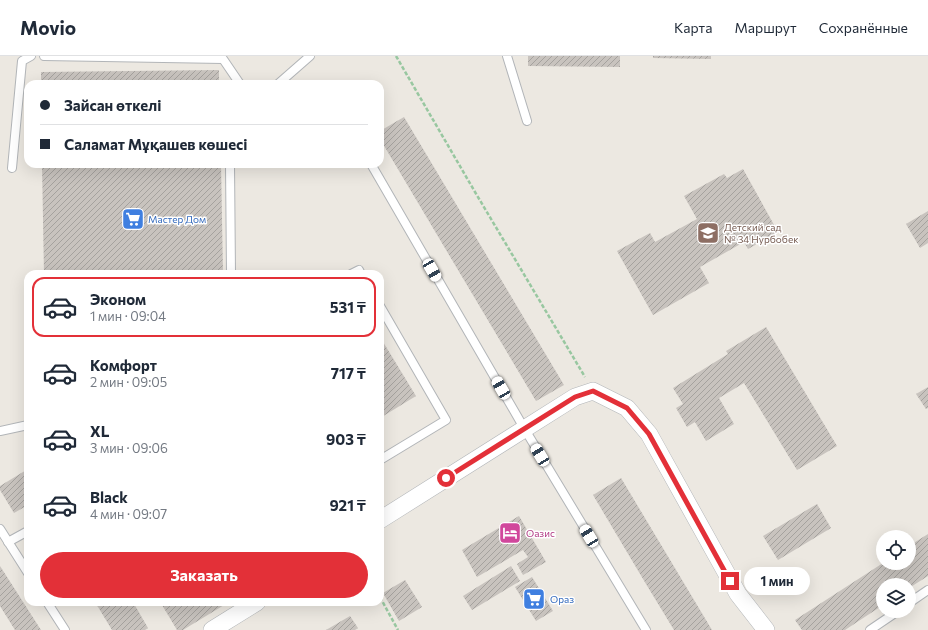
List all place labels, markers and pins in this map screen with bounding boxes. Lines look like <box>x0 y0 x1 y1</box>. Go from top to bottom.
supermarket icon: Мастер Дом <box>120 206 146 232</box>
place label: Мастер Дом <box>148 213 206 225</box>
school or university icon: Детский сад № 34 Нурбобек <box>695 220 721 246</box>
place label: Детский сад № 34 Нурбобек <box>724 221 799 245</box>
hotel icon: Оазис <box>497 520 523 546</box>
place label: Оазис <box>526 527 555 539</box>
supermarket icon: Ораз <box>521 586 547 612</box>
place label: Ораз <box>550 593 574 605</box>

